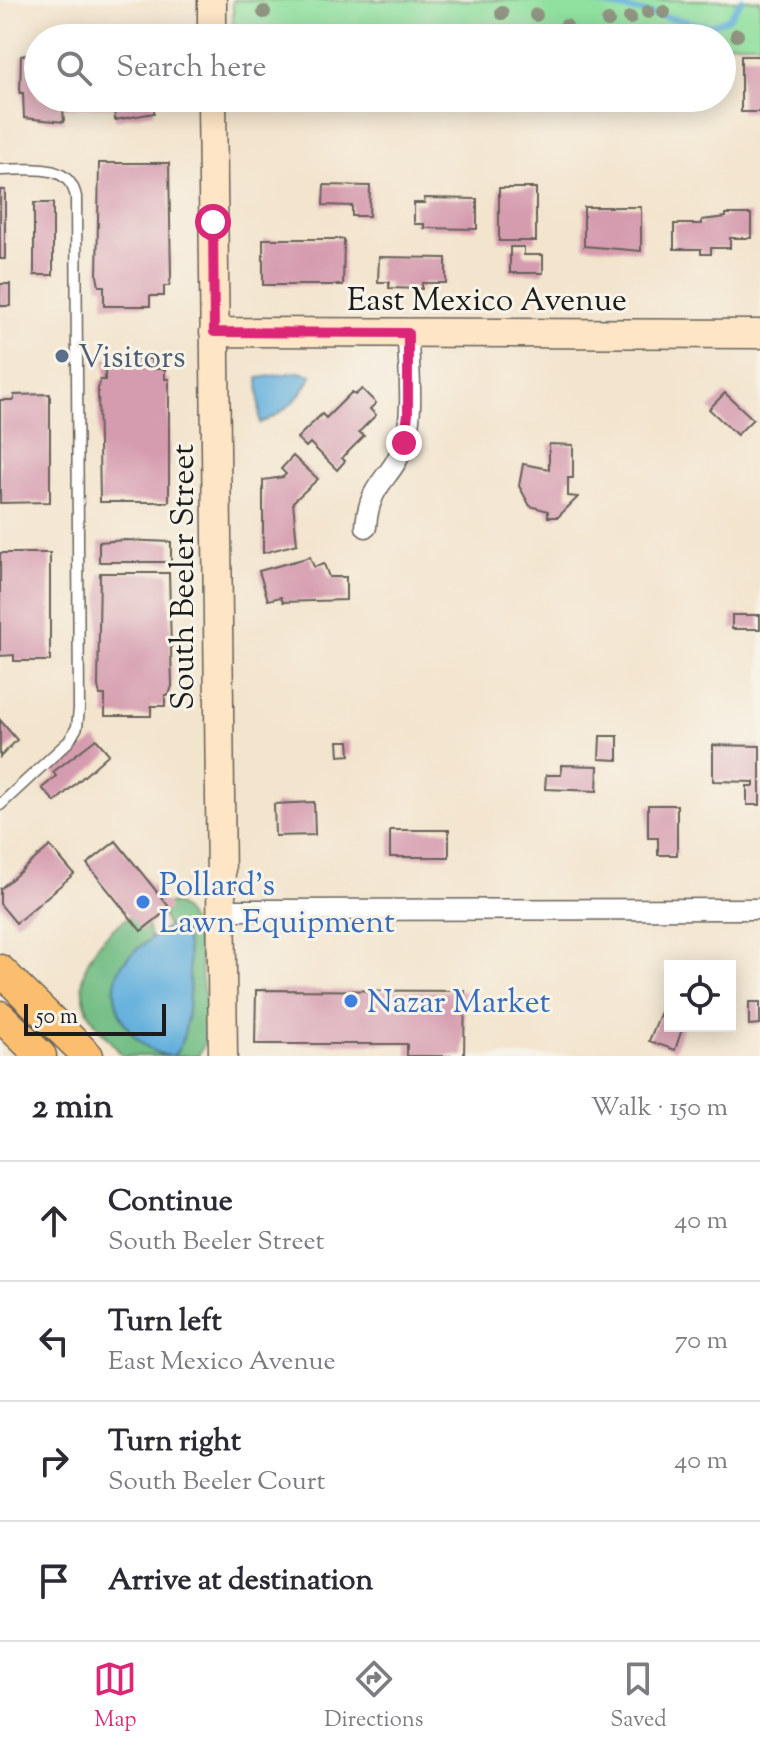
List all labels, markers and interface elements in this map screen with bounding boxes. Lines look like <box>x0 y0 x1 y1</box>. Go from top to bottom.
search box <box>24 24 736 112</box>
icon: search <box>52 46 96 90</box>
text: Search here <box>116 47 266 90</box>
route start <box>195 204 231 240</box>
street label: East Mexico Avenue <box>347 279 627 325</box>
place label: Visitors <box>78 336 186 382</box>
marker: Visitors <box>53 347 71 365</box>
route end <box>386 425 422 461</box>
street label: South Beeler Street <box>162 444 208 710</box>
place label: Pollard's Lawn Equipment <box>159 864 395 947</box>
marker: Pollard's Lawn Equipment <box>134 893 152 911</box>
map controls <box>664 960 736 1032</box>
button: locate <box>664 960 736 1032</box>
place label: Nazar Market <box>367 981 550 1027</box>
marker: Nazar Market <box>342 992 360 1010</box>
scale bar <box>24 1000 166 1036</box>
text: 50 m <box>36 1002 78 1034</box>
text: 2 min <box>32 1084 113 1133</box>
text: Walk · 150 m <box>591 1090 728 1127</box>
text: Continue <box>108 1181 233 1224</box>
icon: ahead <box>32 1199 76 1243</box>
text: 40 m <box>674 1203 728 1240</box>
text: South Beeler Street <box>108 1224 324 1261</box>
text: Turn left <box>108 1301 222 1344</box>
icon: left <box>32 1319 76 1363</box>
text: 70 m <box>675 1323 728 1360</box>
text: East Mexico Avenue <box>108 1344 336 1381</box>
text: Turn right <box>108 1421 241 1464</box>
icon: right <box>32 1439 76 1483</box>
text: 40 m <box>674 1443 728 1480</box>
text: South Beeler Court <box>108 1464 325 1501</box>
icon: arrive <box>32 1559 76 1603</box>
text: Arrive at destination <box>108 1560 373 1603</box>
tab: Map <box>93 1657 137 1737</box>
tab: Directions <box>324 1657 423 1737</box>
tab: Saved <box>610 1657 667 1737</box>

